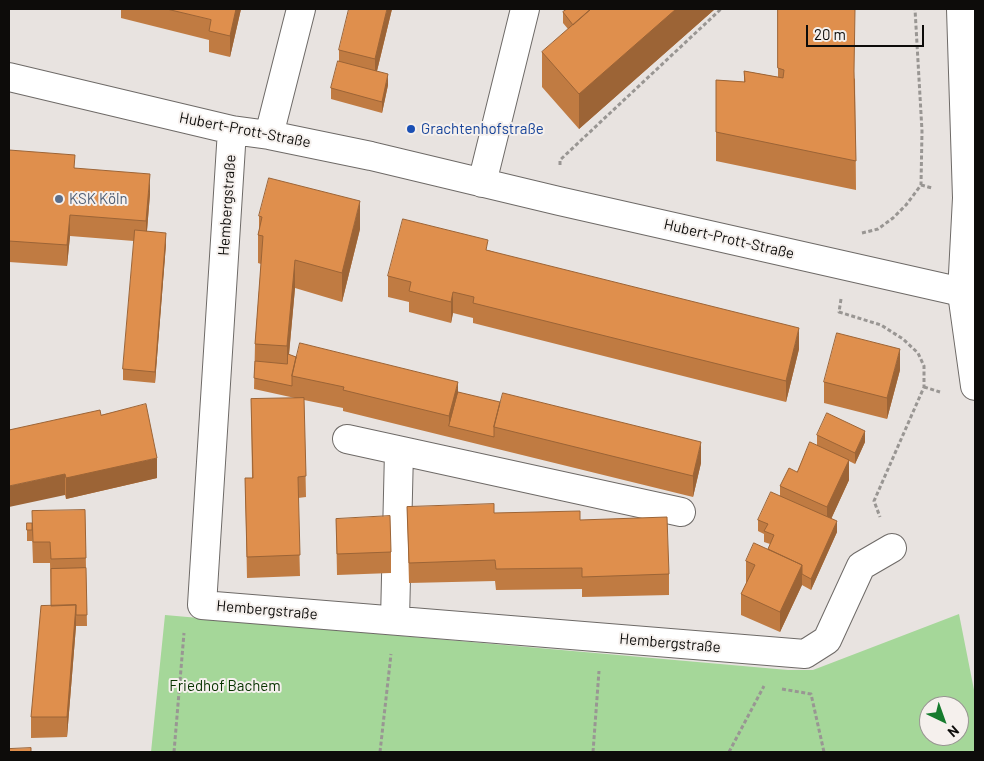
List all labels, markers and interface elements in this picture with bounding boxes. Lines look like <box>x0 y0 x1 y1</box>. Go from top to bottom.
scale bar <box>809 15 926 47</box>
text: 20 m <box>814 25 846 43</box>
street label: Hubert-Prott-Straße <box>178 108 312 152</box>
place label: Grachtenhofstraße <box>421 120 544 138</box>
marker: Grachtenhofstraße <box>405 123 417 135</box>
street label: Hembergstraße <box>214 154 240 256</box>
place label: KSK Köln <box>69 190 127 208</box>
marker: KSK Köln <box>53 193 65 205</box>
street label: Hubert-Prott-Straße <box>662 215 796 263</box>
street label: Hembergstraße <box>216 597 318 623</box>
street label: Hembergstraße <box>619 630 721 656</box>
park label: Friedhof Bachem <box>169 677 281 695</box>
north arrow <box>919 696 969 746</box>
text: N <box>945 722 963 741</box>

